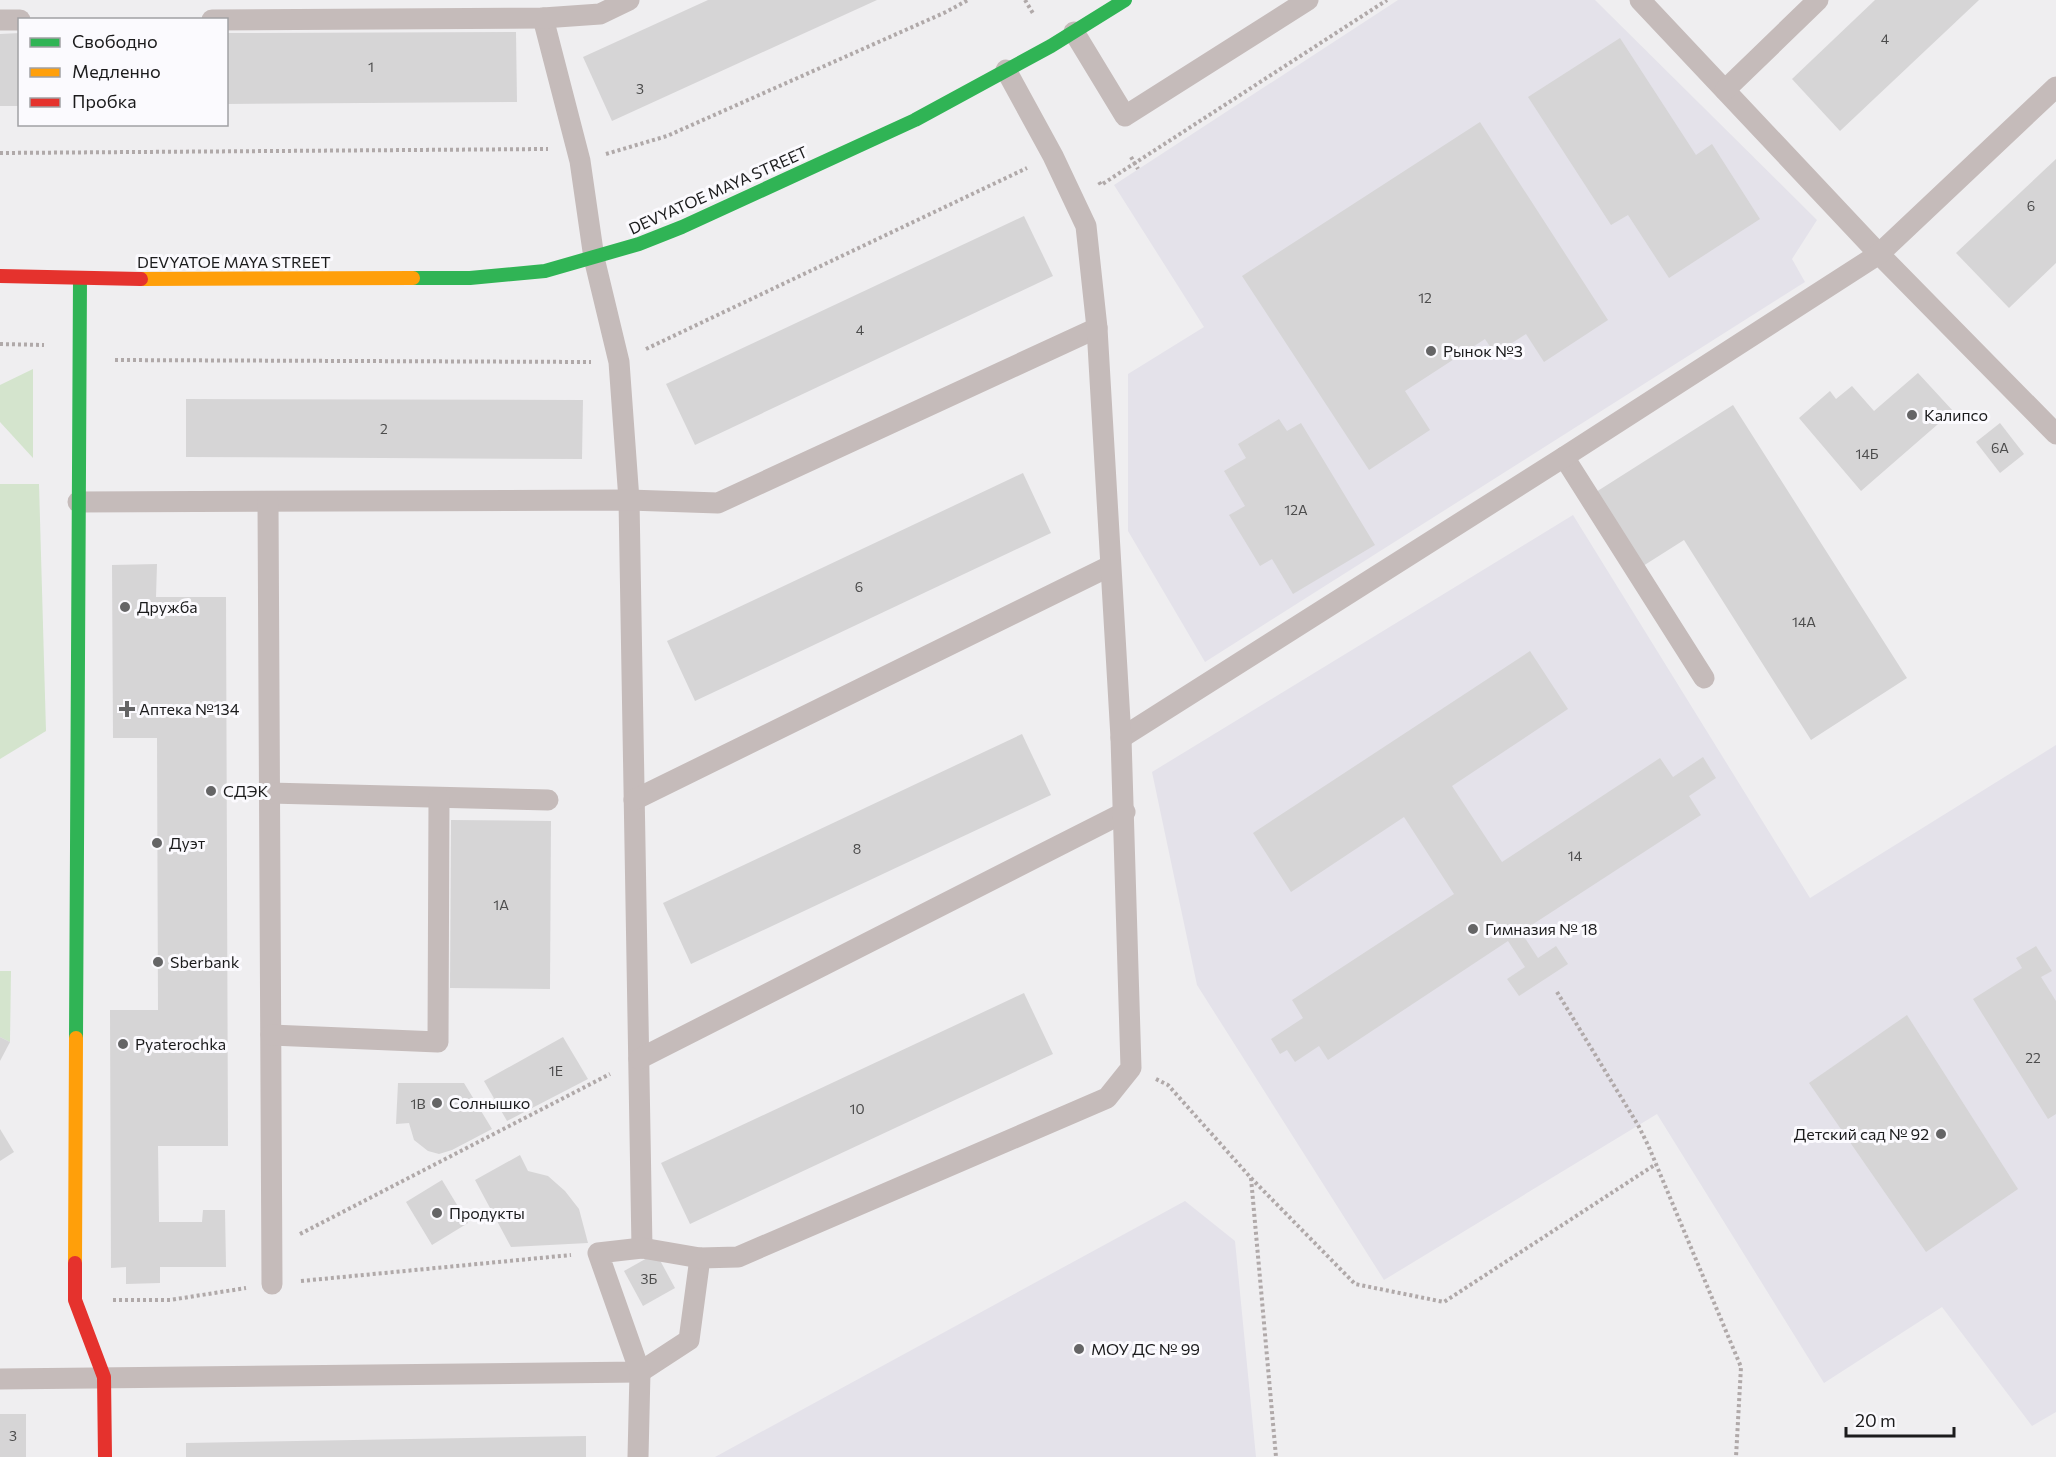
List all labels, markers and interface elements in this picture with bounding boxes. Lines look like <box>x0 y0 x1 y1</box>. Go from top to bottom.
legend <box>18 18 228 126</box>
text: Свободно <box>72 30 158 52</box>
house number: 4 <box>1881 30 1890 47</box>
house number: 1 <box>368 58 374 75</box>
text: Медленно <box>72 60 161 82</box>
house number: 3 <box>636 80 644 97</box>
text: Пробка <box>72 90 137 112</box>
street label: DEVYATOE MAYA STREET <box>625 141 810 238</box>
house number: 6 <box>2027 197 2035 214</box>
street label: DEVYATOE MAYA STREET <box>137 252 331 271</box>
house number: 12 <box>1418 289 1432 306</box>
house number: 4 <box>856 321 865 338</box>
place label: Рынок №3 <box>1443 341 1523 360</box>
marker: Рынок №3 <box>1424 344 1438 358</box>
place label: Калипсо <box>1924 405 1988 424</box>
marker: Калипсо <box>1905 408 1919 422</box>
house number: 2 <box>380 420 388 437</box>
house number: 6А <box>1991 439 2009 456</box>
house number: 14Б <box>1855 445 1879 462</box>
house number: 12А <box>1284 501 1308 518</box>
house number: 6 <box>855 578 863 595</box>
place label: Дружба <box>137 597 198 616</box>
marker: Дружба <box>118 600 132 614</box>
house number: 14А <box>1792 613 1816 630</box>
place label: Аптека №134 <box>139 699 240 718</box>
marker: Аптека №134 <box>120 702 134 716</box>
place label: СДЭК <box>223 781 268 800</box>
marker: СДЭК <box>204 784 218 798</box>
place label: Дуэт <box>169 833 206 852</box>
marker: Дуэт <box>150 836 164 850</box>
house number: 8 <box>853 840 861 857</box>
house number: 14 <box>1568 847 1583 864</box>
house number: 1А <box>493 896 509 913</box>
place label: Гимназия № 18 <box>1485 919 1597 938</box>
marker: Гимназия № 18 <box>1466 922 1480 936</box>
place label: Sberbank <box>170 952 240 971</box>
marker: Sberbank <box>151 955 165 969</box>
place label: Pyaterochka <box>135 1034 226 1053</box>
marker: Pyaterochka <box>116 1037 130 1051</box>
house number: 22 <box>2025 1049 2041 1066</box>
house number: 1Е <box>549 1062 563 1079</box>
place label: Солнышко <box>449 1093 530 1112</box>
house number: 1В <box>410 1095 426 1112</box>
marker: Солнышко <box>430 1096 444 1110</box>
house number: 10 <box>849 1100 865 1117</box>
place label: Детский сад № 92 <box>1794 1124 1929 1143</box>
marker: Детский сад № 92 <box>1934 1127 1948 1141</box>
place label: Продукты <box>449 1203 525 1222</box>
marker: Продукты <box>430 1206 444 1220</box>
house number: 3Б <box>641 1270 658 1287</box>
place label: МОУ ДС № 99 <box>1091 1339 1200 1358</box>
marker: МОУ ДС № 99 <box>1072 1342 1086 1356</box>
scale bar <box>1846 1400 1954 1438</box>
text: 20 m <box>1855 1409 1896 1431</box>
house number: 3 <box>9 1427 17 1444</box>

